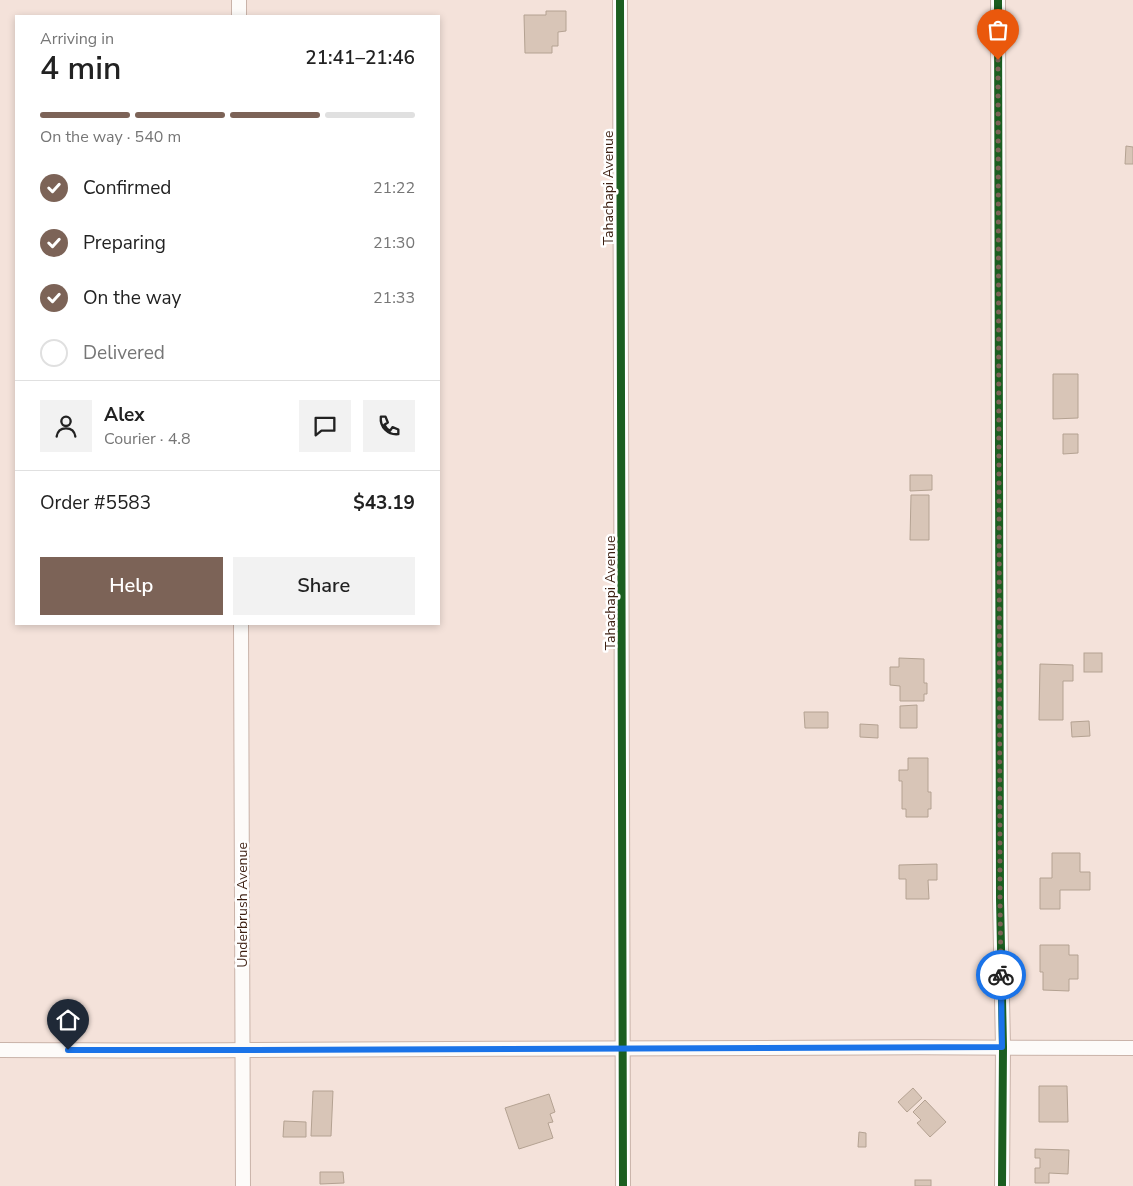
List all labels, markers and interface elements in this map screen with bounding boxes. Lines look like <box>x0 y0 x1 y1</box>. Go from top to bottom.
pin <box>977 9 1019 60</box>
icon: bag <box>984 16 1012 44</box>
text: Arriving in <box>40 28 114 50</box>
text: 21:41–21:46 <box>305 45 415 71</box>
text: 4 min <box>40 47 122 90</box>
text: On the way · 540 m <box>40 126 181 148</box>
street label: Tahachapi Avenue <box>599 131 618 245</box>
icon: check <box>40 174 68 202</box>
text: Confirmed <box>83 175 171 201</box>
text: 21:22 <box>373 177 415 199</box>
icon: check <box>40 229 68 257</box>
text: Preparing <box>83 230 166 256</box>
text: 21:30 <box>373 232 415 254</box>
icon: check <box>40 284 68 312</box>
text: On the way <box>83 285 181 311</box>
text: 21:33 <box>373 287 415 309</box>
text: Delivered <box>83 340 165 366</box>
button: person <box>40 400 92 452</box>
button: chat <box>299 400 351 452</box>
button: phone <box>363 400 415 452</box>
text: Alex <box>104 402 145 428</box>
text: Courier · 4.8 <box>104 428 190 450</box>
text: Order #5583 <box>40 490 151 516</box>
text: $43.19 <box>353 490 415 516</box>
street label: Tahachapi Avenue <box>601 536 620 650</box>
button: Help <box>40 557 223 615</box>
button: Share <box>233 557 415 615</box>
street label: Underbrush Avenue <box>233 842 252 968</box>
courier <box>976 950 1026 1000</box>
icon: bike <box>987 961 1015 989</box>
pin <box>47 999 89 1050</box>
icon: home <box>54 1006 82 1034</box>

